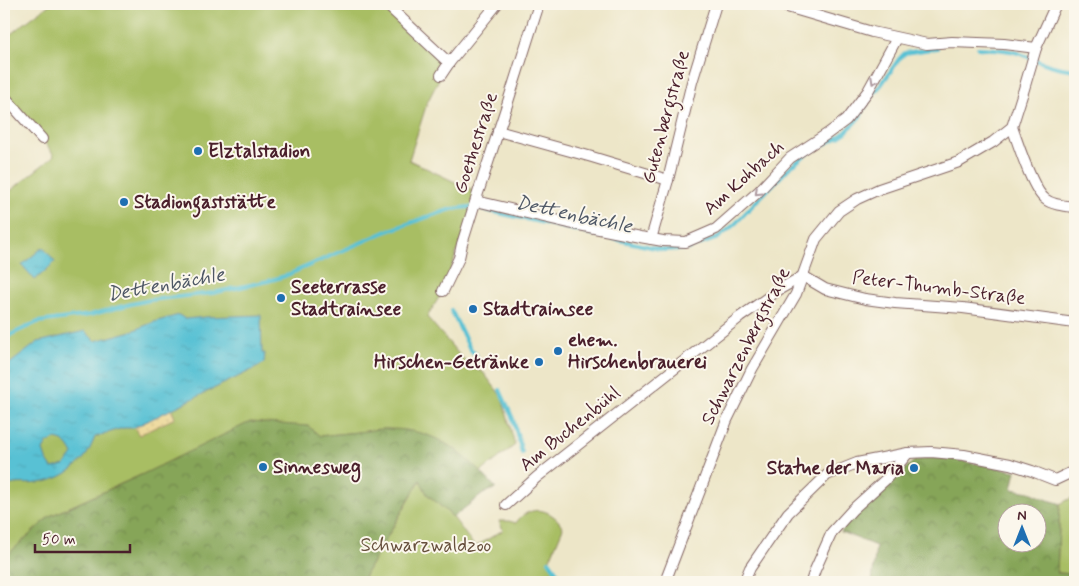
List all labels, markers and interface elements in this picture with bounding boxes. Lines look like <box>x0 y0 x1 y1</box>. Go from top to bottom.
street label: Gutenbergstraße <box>636 47 699 187</box>
one-way arrow <box>870 75 880 84</box>
street label: Goethestraße <box>448 89 504 197</box>
street label: Am Kohbach <box>698 135 790 221</box>
place label: Elztalstadion <box>208 139 310 164</box>
marker: Elztalstadion <box>192 145 204 157</box>
one-way arrow <box>754 186 763 195</box>
water label: Dettenbächle <box>513 189 636 241</box>
place label: Stadiongaststätte <box>134 190 276 218</box>
marker: Stadiongaststätte <box>118 196 130 208</box>
water label: Dettenbächle <box>105 261 228 309</box>
street label: Schwarzenbergstraße <box>695 263 799 430</box>
street label: Peter-Thumb-Straße <box>851 265 1027 311</box>
place label: Seeterrasse Stadtrainsee <box>291 275 401 322</box>
marker: Seeterrasse Stadtrainsee <box>275 292 287 304</box>
place label: Stadtrainsee <box>483 297 593 322</box>
marker: Stadtrainsee <box>467 303 479 315</box>
place label: ehem. Hirschenbrauerei <box>568 328 707 375</box>
marker: ehem. Hirschenbrauerei <box>552 345 564 357</box>
place label: Hirschen-Getränke <box>374 350 530 375</box>
marker: Hirschen-Getränke <box>533 356 545 368</box>
street label: Am Buchenbühl <box>514 380 626 477</box>
place label: Sinnesweg <box>273 455 361 483</box>
place label: Statue der Maria <box>767 456 904 481</box>
marker: Sinnesweg <box>257 461 269 473</box>
marker: Statue der Maria <box>908 462 920 474</box>
north arrow <box>996 504 1046 554</box>
text: N <box>1017 507 1027 525</box>
scale bar <box>35 521 130 553</box>
text: 50 m <box>42 530 76 550</box>
park label: Schwarzwaldzoo <box>361 533 491 558</box>

